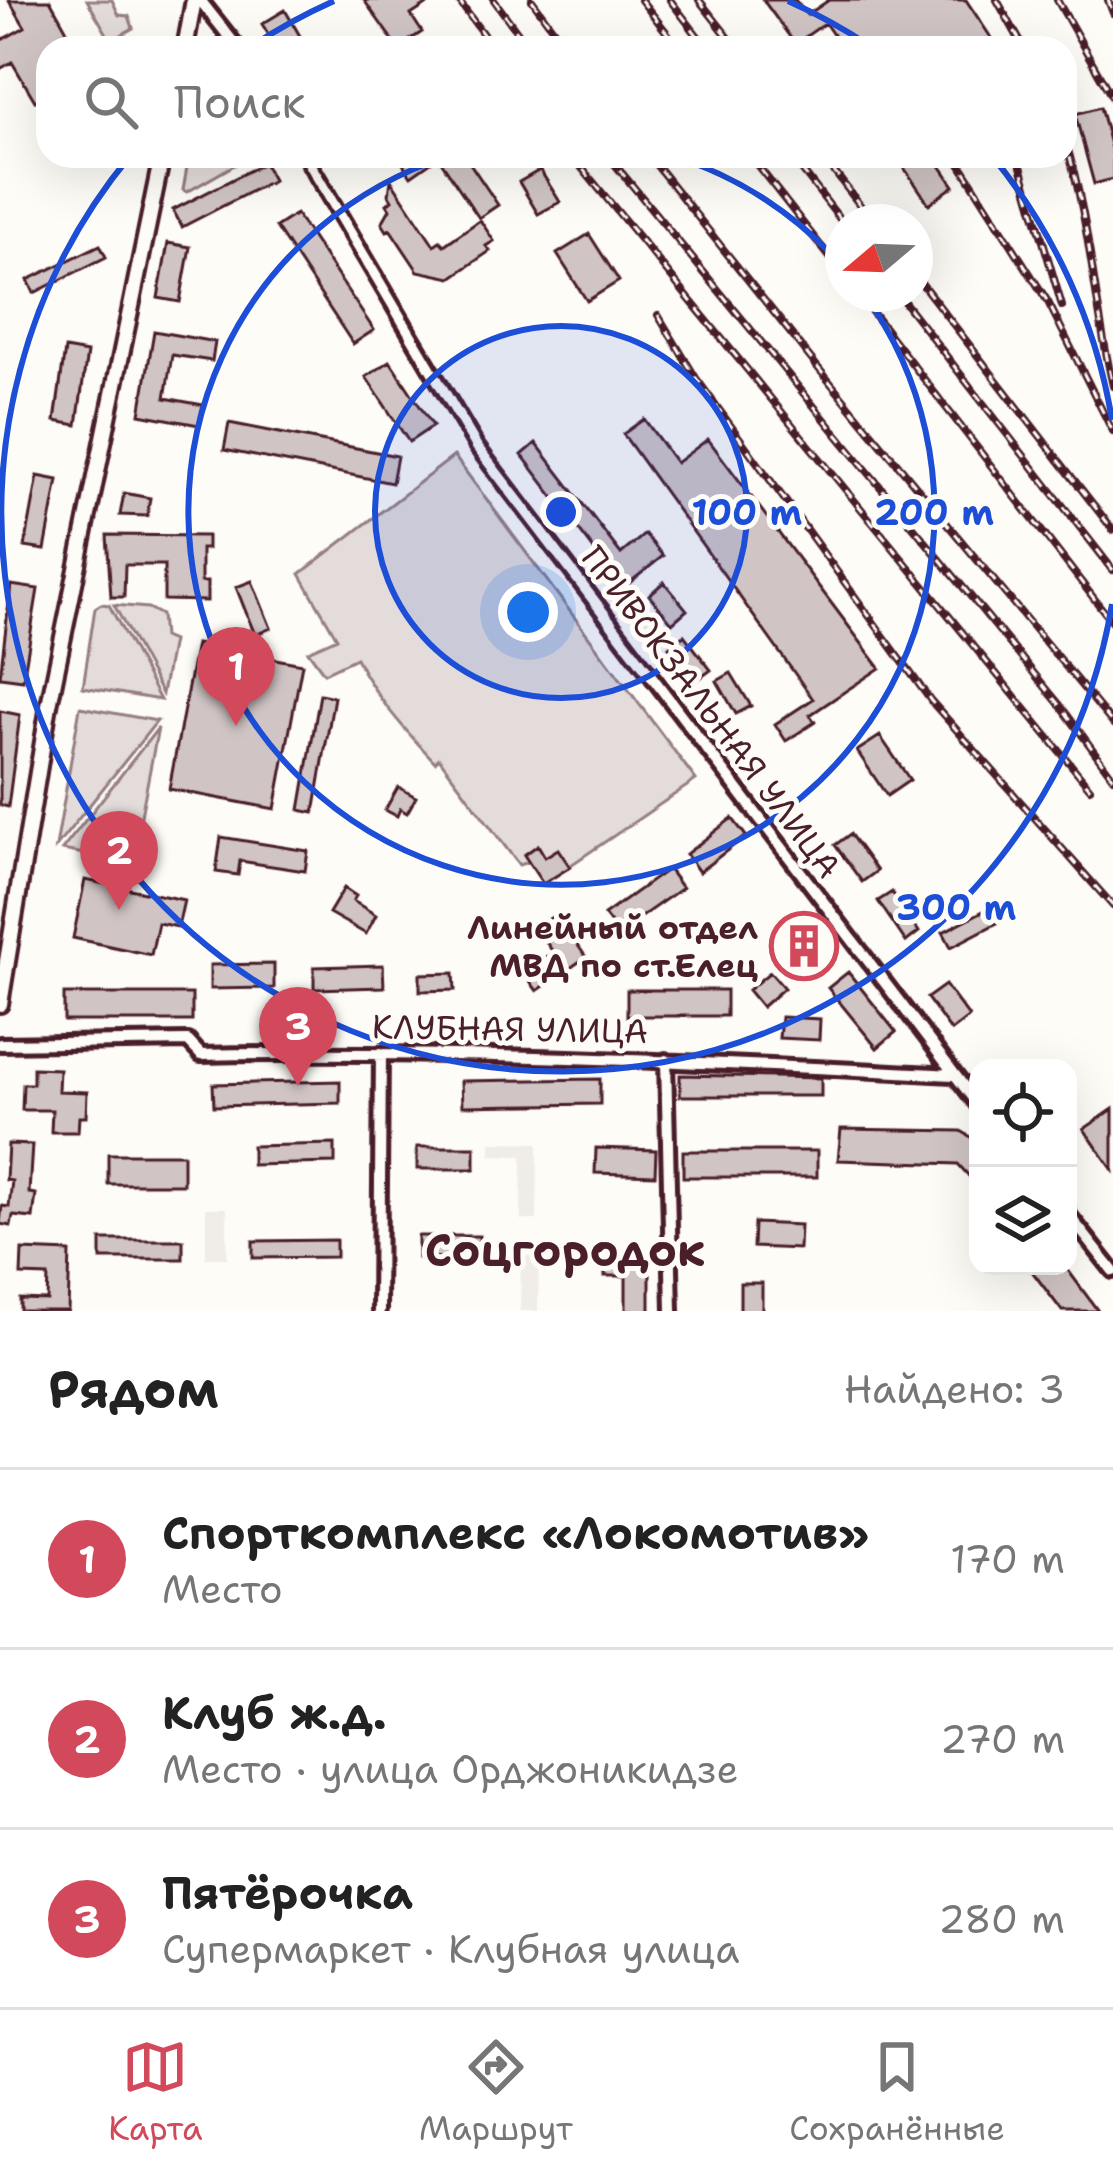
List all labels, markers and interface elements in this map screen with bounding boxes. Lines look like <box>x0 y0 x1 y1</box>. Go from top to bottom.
search box <box>36 36 1077 168</box>
icon: search <box>78 69 144 135</box>
text: Поиск <box>174 72 305 132</box>
north arrow <box>825 204 933 312</box>
text: 100 m <box>692 488 803 537</box>
text: 200 m <box>874 488 994 537</box>
centre of rings <box>540 491 582 533</box>
street label: ПРИВОКЗАЛЬНАЯ УЛИЦА <box>571 536 851 888</box>
your location <box>498 582 558 642</box>
pin: 1 <box>197 627 275 726</box>
pin: 2 <box>80 811 158 910</box>
text: 300 m <box>896 883 1016 932</box>
place label: Линейный отдел МВД по ст.Елец <box>467 905 759 988</box>
building icon: Линейный отдел МВД по ст.Елец <box>769 911 839 981</box>
pin: 3 <box>259 987 337 1086</box>
street label: КЛУБНАЯ УЛИЦА <box>372 1004 648 1054</box>
map controls <box>969 1059 1077 1275</box>
button: locate <box>969 1059 1077 1167</box>
button: layers <box>969 1167 1077 1275</box>
district label: Соцгородок <box>425 1220 705 1280</box>
text: Рядом <box>48 1355 219 1423</box>
text: Найдено: 3 <box>844 1363 1065 1415</box>
text: Спорткомплекс «Локомотив» <box>162 1503 869 1563</box>
text: 1 <box>78 1533 96 1585</box>
text: 170 m <box>950 1533 1065 1585</box>
text: Место <box>162 1563 283 1615</box>
text: Клуб ж.д. <box>162 1683 387 1743</box>
text: 2 <box>73 1713 101 1765</box>
text: 270 m <box>940 1713 1065 1765</box>
text: Место · улица Орджоникидзе <box>162 1743 739 1795</box>
text: Пятёрочка <box>162 1863 413 1923</box>
text: 3 <box>73 1893 101 1945</box>
text: 280 m <box>938 1893 1065 1945</box>
text: Супермаркет · Клубная улица <box>162 1923 739 1975</box>
tab: Карта <box>108 2034 203 2151</box>
tab: Маршрут <box>419 2034 573 2151</box>
tab: Сохранённые <box>789 2034 1005 2151</box>

